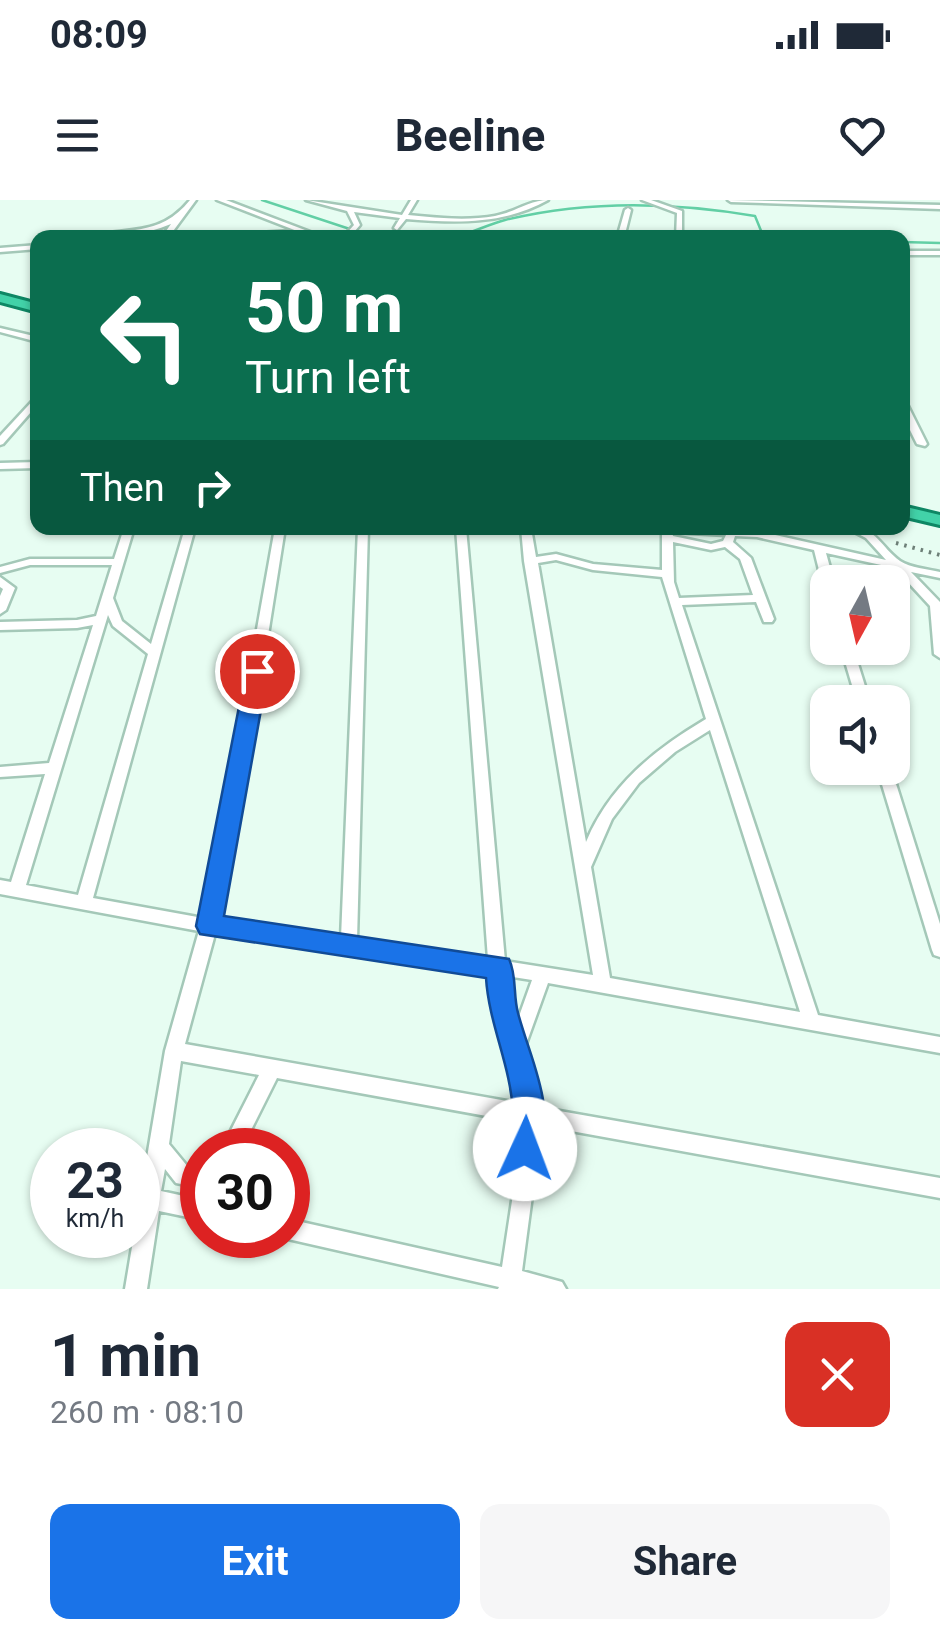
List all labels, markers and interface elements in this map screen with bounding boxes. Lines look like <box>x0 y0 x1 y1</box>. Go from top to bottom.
text: 08:09 <box>50 13 148 57</box>
icon: menu <box>50 108 105 163</box>
icon: heart <box>835 108 890 163</box>
text: Beeline <box>395 109 545 162</box>
text: 50 m <box>245 267 403 349</box>
icon: left <box>80 270 210 400</box>
text: Turn left <box>245 351 411 404</box>
icon: right <box>185 460 240 515</box>
text: Then <box>80 466 165 510</box>
north arrow <box>810 565 910 665</box>
map controls <box>810 565 910 785</box>
pin <box>215 629 300 714</box>
icon: arrive <box>230 644 285 699</box>
button: sound <box>810 685 910 785</box>
position arrow <box>473 1097 577 1201</box>
speed limit sign: 30 <box>180 1128 310 1258</box>
text: 23 <box>66 1152 124 1210</box>
text: km/h <box>66 1204 124 1233</box>
text: 1 min <box>50 1320 201 1391</box>
button: close <box>785 1322 890 1427</box>
text: 260 m · 08:10 <box>50 1393 244 1431</box>
button: Exit <box>50 1504 460 1619</box>
button: Share <box>480 1504 890 1619</box>

